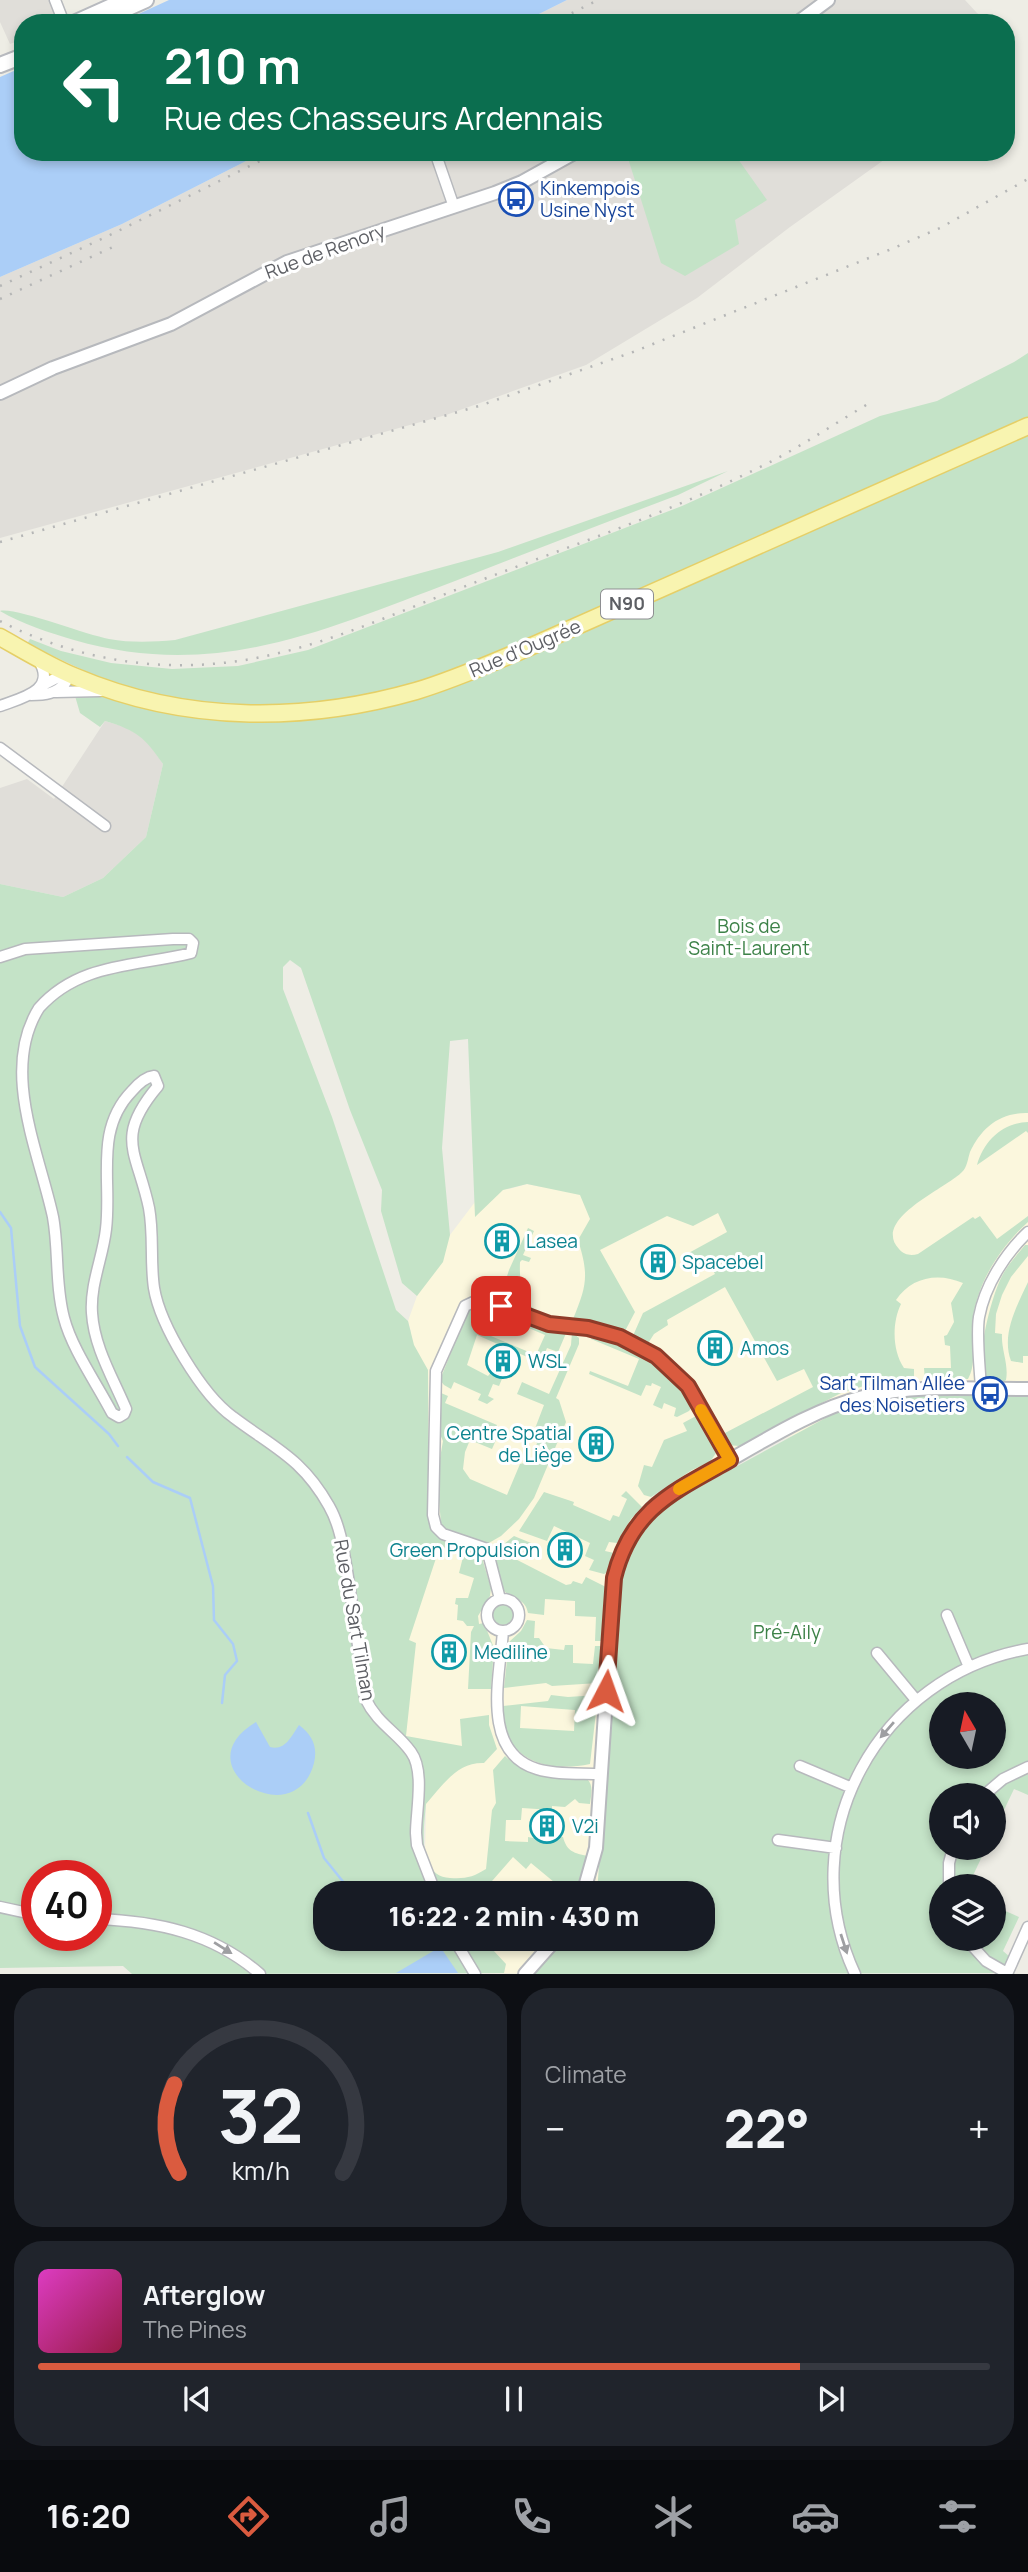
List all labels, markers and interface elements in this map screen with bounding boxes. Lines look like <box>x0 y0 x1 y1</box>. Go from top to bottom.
text: 210 m <box>164 32 301 99</box>
icon: left <box>49 42 140 133</box>
text: Rue des Chasseurs Ardennais <box>164 96 603 140</box>
place label: Kinkempois Usine Nyst <box>540 175 640 223</box>
bus stop icon: Kinkempois Usine Nyst <box>497 180 535 218</box>
street label: Rue de Renory <box>261 217 389 285</box>
road number: N90 <box>601 590 653 618</box>
street label: Rue d'Ougrée <box>465 613 585 683</box>
park label: Bois de Saint-Laurent <box>688 913 810 961</box>
building icon: Lasea <box>483 1222 521 1260</box>
place label: Lasea <box>526 1228 578 1254</box>
building icon: Spacebel <box>639 1243 677 1281</box>
place label: Spacebel <box>682 1249 764 1275</box>
pin <box>471 1276 531 1336</box>
icon: arrive <box>482 1287 520 1325</box>
building icon: Amos <box>696 1329 734 1367</box>
place label: Amos <box>740 1335 789 1361</box>
building icon: WSL <box>484 1342 522 1380</box>
place label: WSL <box>528 1348 567 1374</box>
place label: Sart Tilman Allée des Noisetiers <box>819 1370 965 1418</box>
bus stop icon: Sart Tilman Allée des Noisetiers <box>971 1375 1009 1413</box>
place label: Centre Spatial de Liège <box>447 1420 572 1468</box>
building icon: Centre Spatial de Liège <box>577 1425 615 1463</box>
building icon: Green Propulsion <box>546 1531 584 1569</box>
street label: Rue du Sart Tilman <box>328 1537 382 1703</box>
place label: Green Propulsion <box>390 1537 540 1563</box>
park label: Pré-Aily <box>753 1619 821 1645</box>
building icon: Mediline <box>430 1633 468 1671</box>
place label: Mediline <box>474 1639 548 1665</box>
position arrow <box>569 1654 643 1728</box>
north arrow <box>929 1692 1006 1769</box>
map controls <box>929 1692 1006 1951</box>
one-way arrow <box>879 1721 895 1739</box>
button: sound <box>929 1783 1006 1860</box>
building icon: V2i <box>528 1807 566 1845</box>
place label: V2i <box>572 1813 599 1839</box>
speed limit sign: 40 <box>21 1860 112 1951</box>
button: layers <box>929 1874 1006 1951</box>
text: 16:22 · 2 min · 430 m <box>389 1898 639 1934</box>
one-way arrow <box>839 1933 849 1954</box>
one-way arrow <box>214 1942 233 1955</box>
text: Climate <box>545 2058 627 2090</box>
text: 32 <box>218 2066 303 2166</box>
text: 22° <box>724 2093 810 2164</box>
text: − <box>545 2102 566 2154</box>
text: + <box>968 2102 990 2154</box>
text: km/h <box>231 2153 290 2188</box>
text: Afterglow <box>143 2277 265 2313</box>
text: The Pines <box>143 2313 247 2345</box>
icon: previous <box>178 2380 216 2418</box>
icon: pause <box>495 2380 533 2418</box>
icon: next <box>812 2380 850 2418</box>
icon: directions <box>224 2492 273 2541</box>
icon: music <box>366 2492 415 2541</box>
icon: phone <box>507 2492 556 2541</box>
icon: climate <box>649 2492 698 2541</box>
icon: car <box>791 2492 840 2541</box>
icon: filters <box>933 2492 982 2541</box>
text: 16:20 <box>46 2494 131 2538</box>

